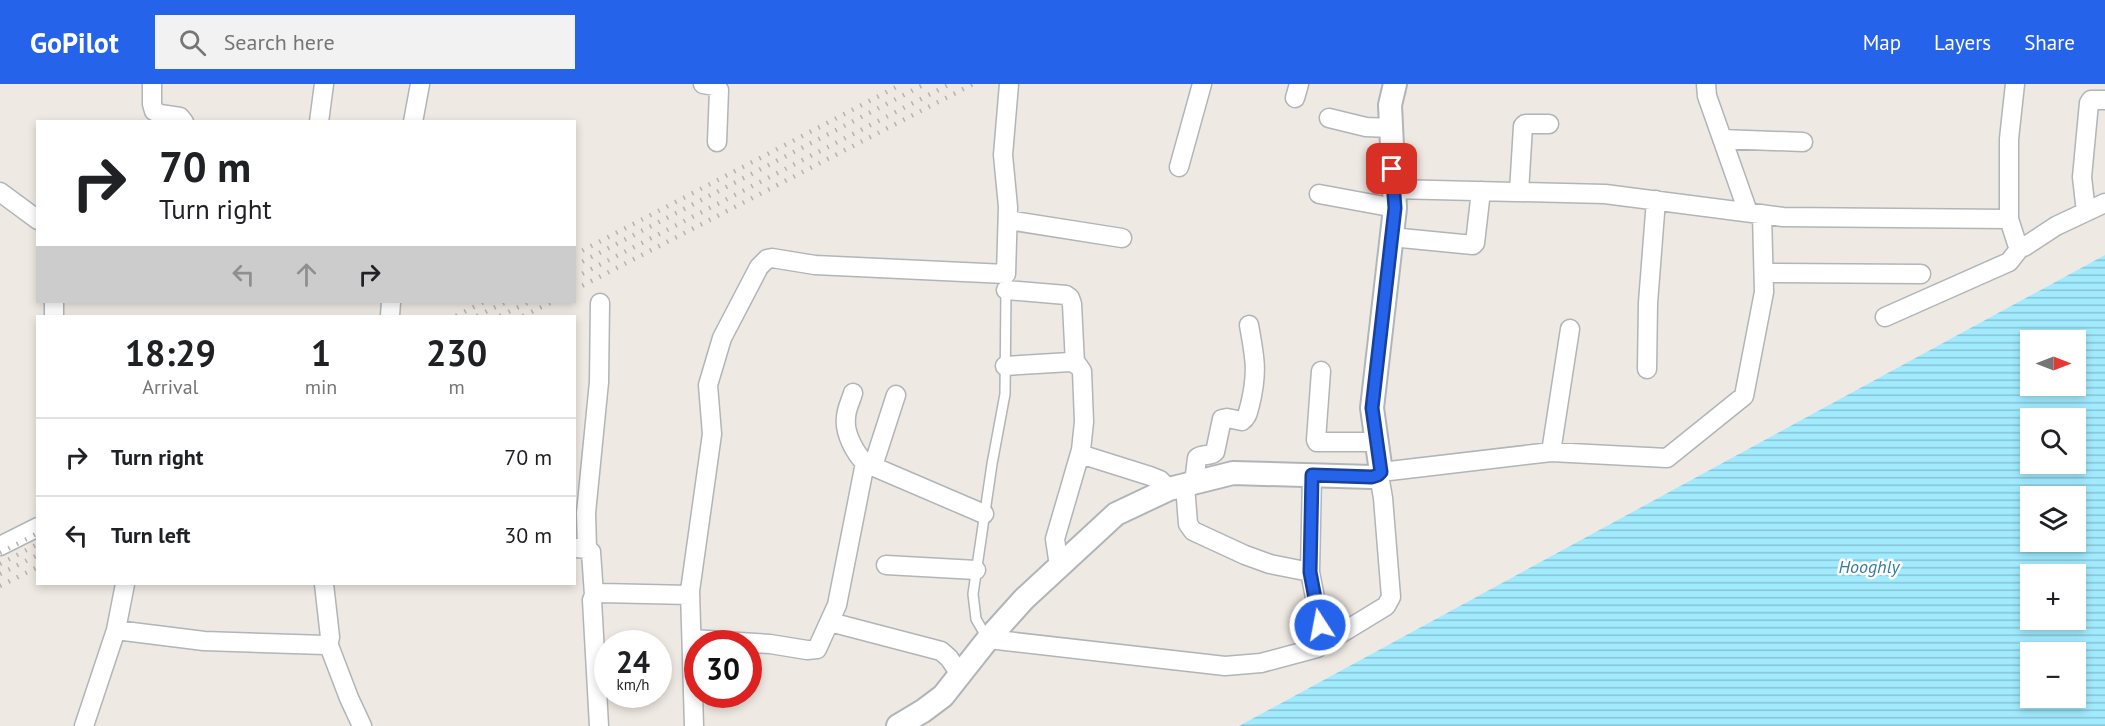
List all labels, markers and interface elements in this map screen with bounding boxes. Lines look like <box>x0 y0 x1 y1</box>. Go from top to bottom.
search box <box>155 15 575 69</box>
text: GoPilot <box>30 24 119 61</box>
icon: search <box>176 26 209 59</box>
text: Search here <box>224 28 335 56</box>
text: Map <box>1863 29 1901 56</box>
text: Layers <box>1934 29 1991 56</box>
text: Share <box>2024 29 2075 56</box>
text: 70 m <box>159 139 251 194</box>
pin <box>1366 143 1417 194</box>
icon: right <box>60 144 138 222</box>
icon: arrive <box>1375 152 1408 185</box>
text: Turn right <box>159 192 272 226</box>
icon: left <box>227 258 260 291</box>
icon: ahead <box>290 258 323 291</box>
icon: right <box>353 258 386 291</box>
text: 18:29 <box>125 329 216 376</box>
text: 1 <box>311 329 331 376</box>
text: 230 <box>426 329 487 376</box>
north arrow <box>2020 330 2086 396</box>
map controls <box>2020 330 2086 708</box>
text: Arrival <box>142 374 198 400</box>
text: min <box>305 374 337 400</box>
text: m <box>449 374 465 400</box>
button: search <box>2020 408 2086 474</box>
icon: right <box>60 441 93 474</box>
text: Turn right <box>111 443 203 471</box>
text: 70 m <box>504 443 552 471</box>
button: layers <box>2020 486 2086 552</box>
icon: left <box>60 519 93 552</box>
text: Turn left <box>111 521 191 549</box>
text: 30 m <box>504 521 552 549</box>
water label: Hooghly <box>1839 555 1900 578</box>
button: + <box>2020 564 2086 630</box>
position arrow <box>1288 593 1352 657</box>
speed limit sign: 30 <box>684 630 762 708</box>
text: 24 <box>616 642 650 681</box>
button: − <box>2020 642 2086 708</box>
text: km/h <box>617 675 649 694</box>

